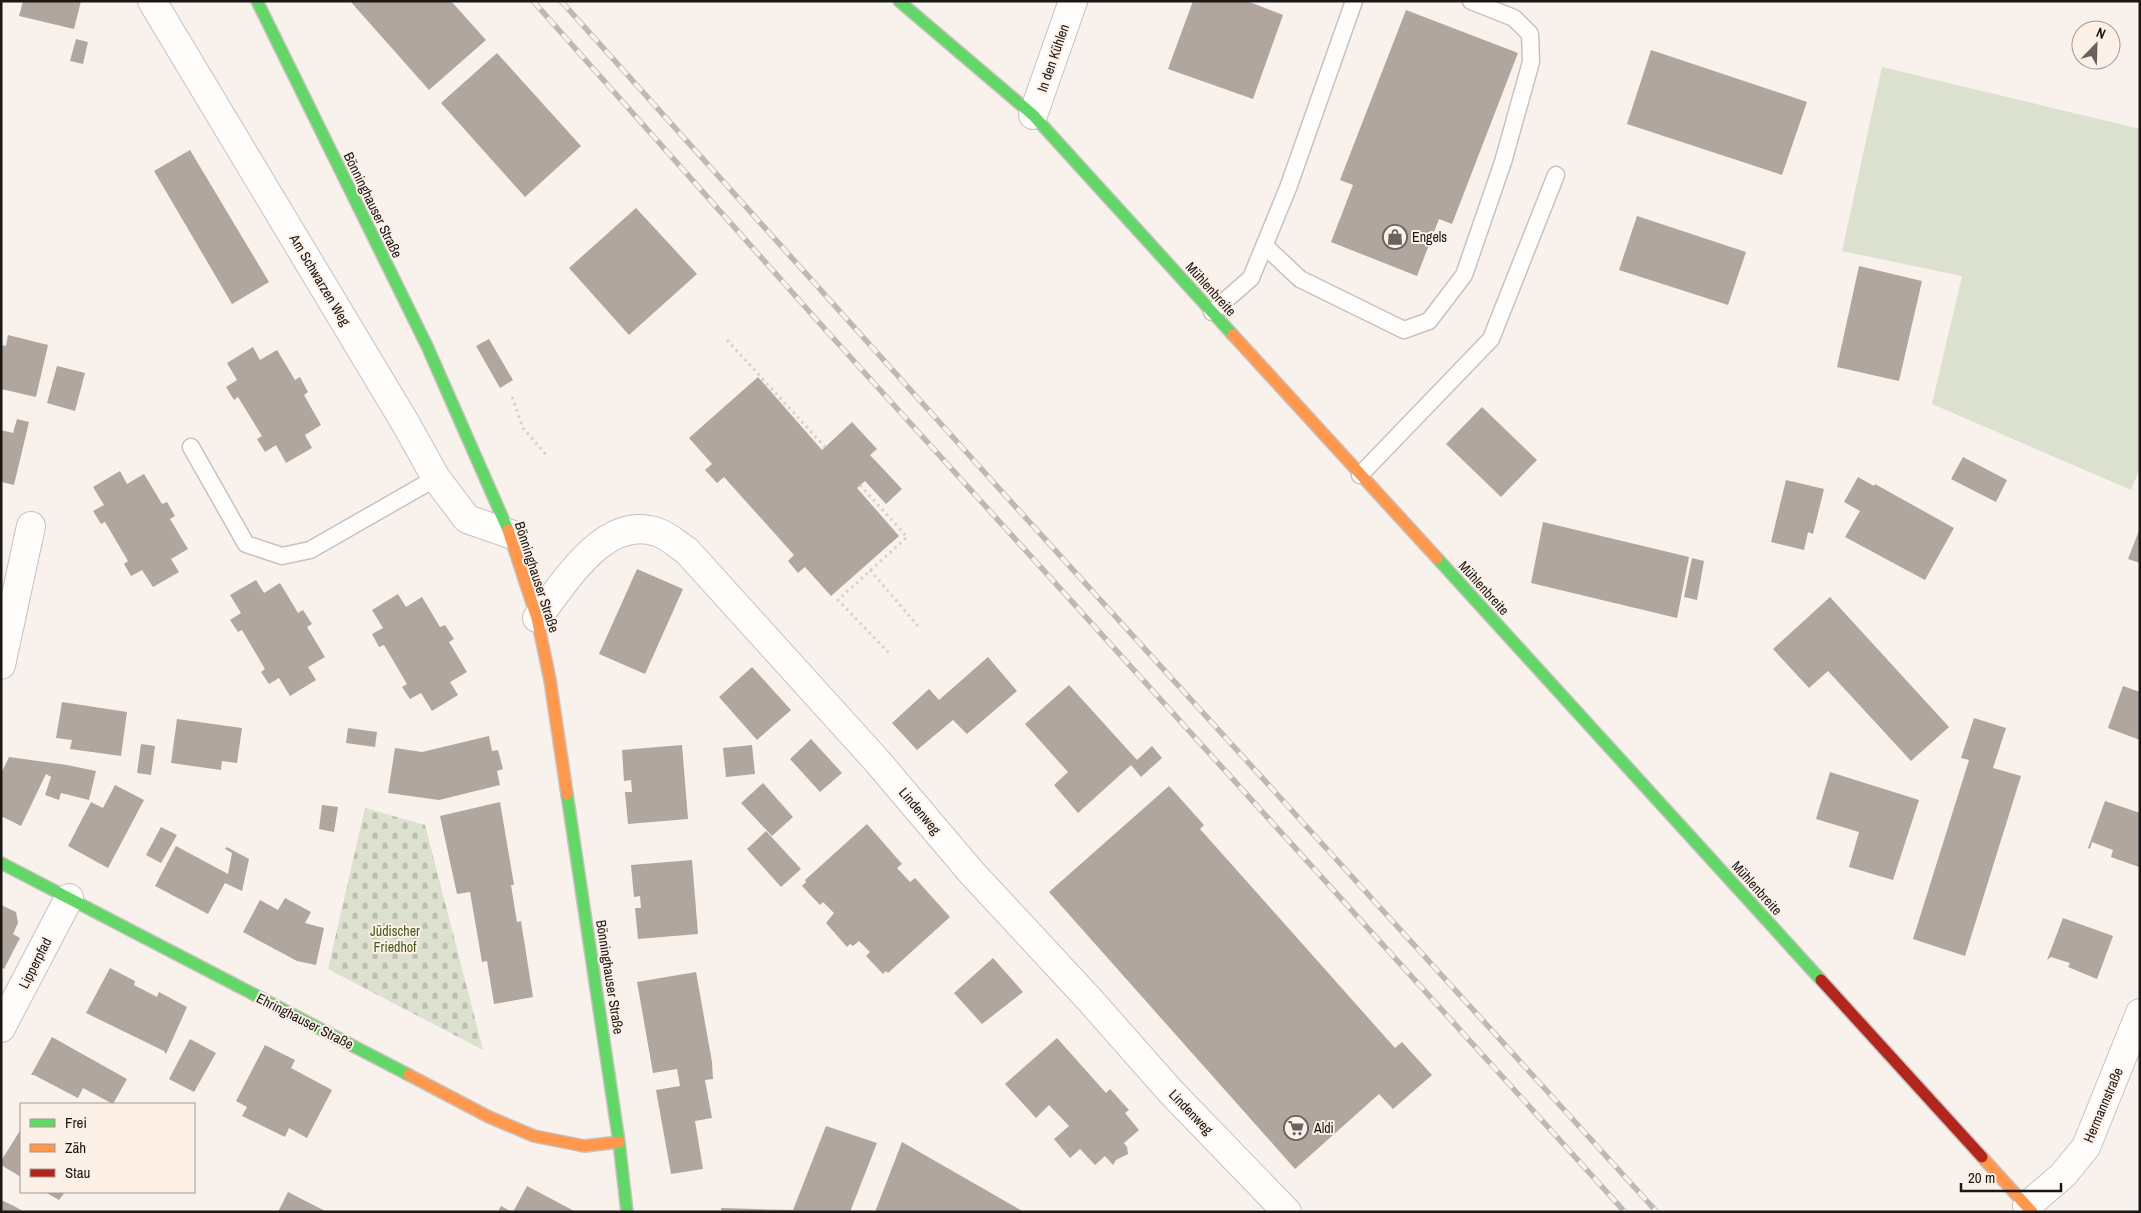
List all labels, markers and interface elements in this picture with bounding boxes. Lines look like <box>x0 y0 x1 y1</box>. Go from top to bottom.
north arrow <box>2071 20 2121 70</box>
street label: In den Kühlen <box>1033 22 1073 94</box>
text: N <box>2094 23 2108 43</box>
street label: Bönninghauser Straße <box>340 149 406 261</box>
shop icon: Engels <box>1382 224 1408 250</box>
place label: Engels <box>1412 228 1447 246</box>
street label: Am Schwarzen Weg <box>285 230 355 330</box>
street label: Mühlenbreite <box>1182 258 1240 320</box>
street label: Bönninghauser Straße <box>511 519 563 635</box>
street label: Mühlenbreite <box>1455 557 1513 619</box>
street label: Lindenweg <box>895 784 945 839</box>
street label: Mühlenbreite <box>1728 857 1786 919</box>
street label: Bönninghauser Straße <box>592 919 628 1035</box>
park label: Jüdischer Friedhof <box>370 922 420 956</box>
street label: Lipperpfad <box>15 934 55 992</box>
street label: Ehringhauser Straße <box>253 989 357 1053</box>
street label: Hermannstraße <box>2079 1065 2127 1145</box>
street label: Lindenweg <box>1165 1086 1217 1139</box>
legend <box>20 1103 195 1193</box>
text: Frei <box>65 1112 87 1133</box>
supermarket icon: Aldi <box>1283 1115 1309 1141</box>
place label: Aldi <box>1313 1119 1334 1137</box>
text: Zäh <box>65 1137 86 1158</box>
scale bar <box>1961 1160 2061 1192</box>
text: Stau <box>65 1162 90 1183</box>
text: 20 m <box>1968 1167 1995 1188</box>

